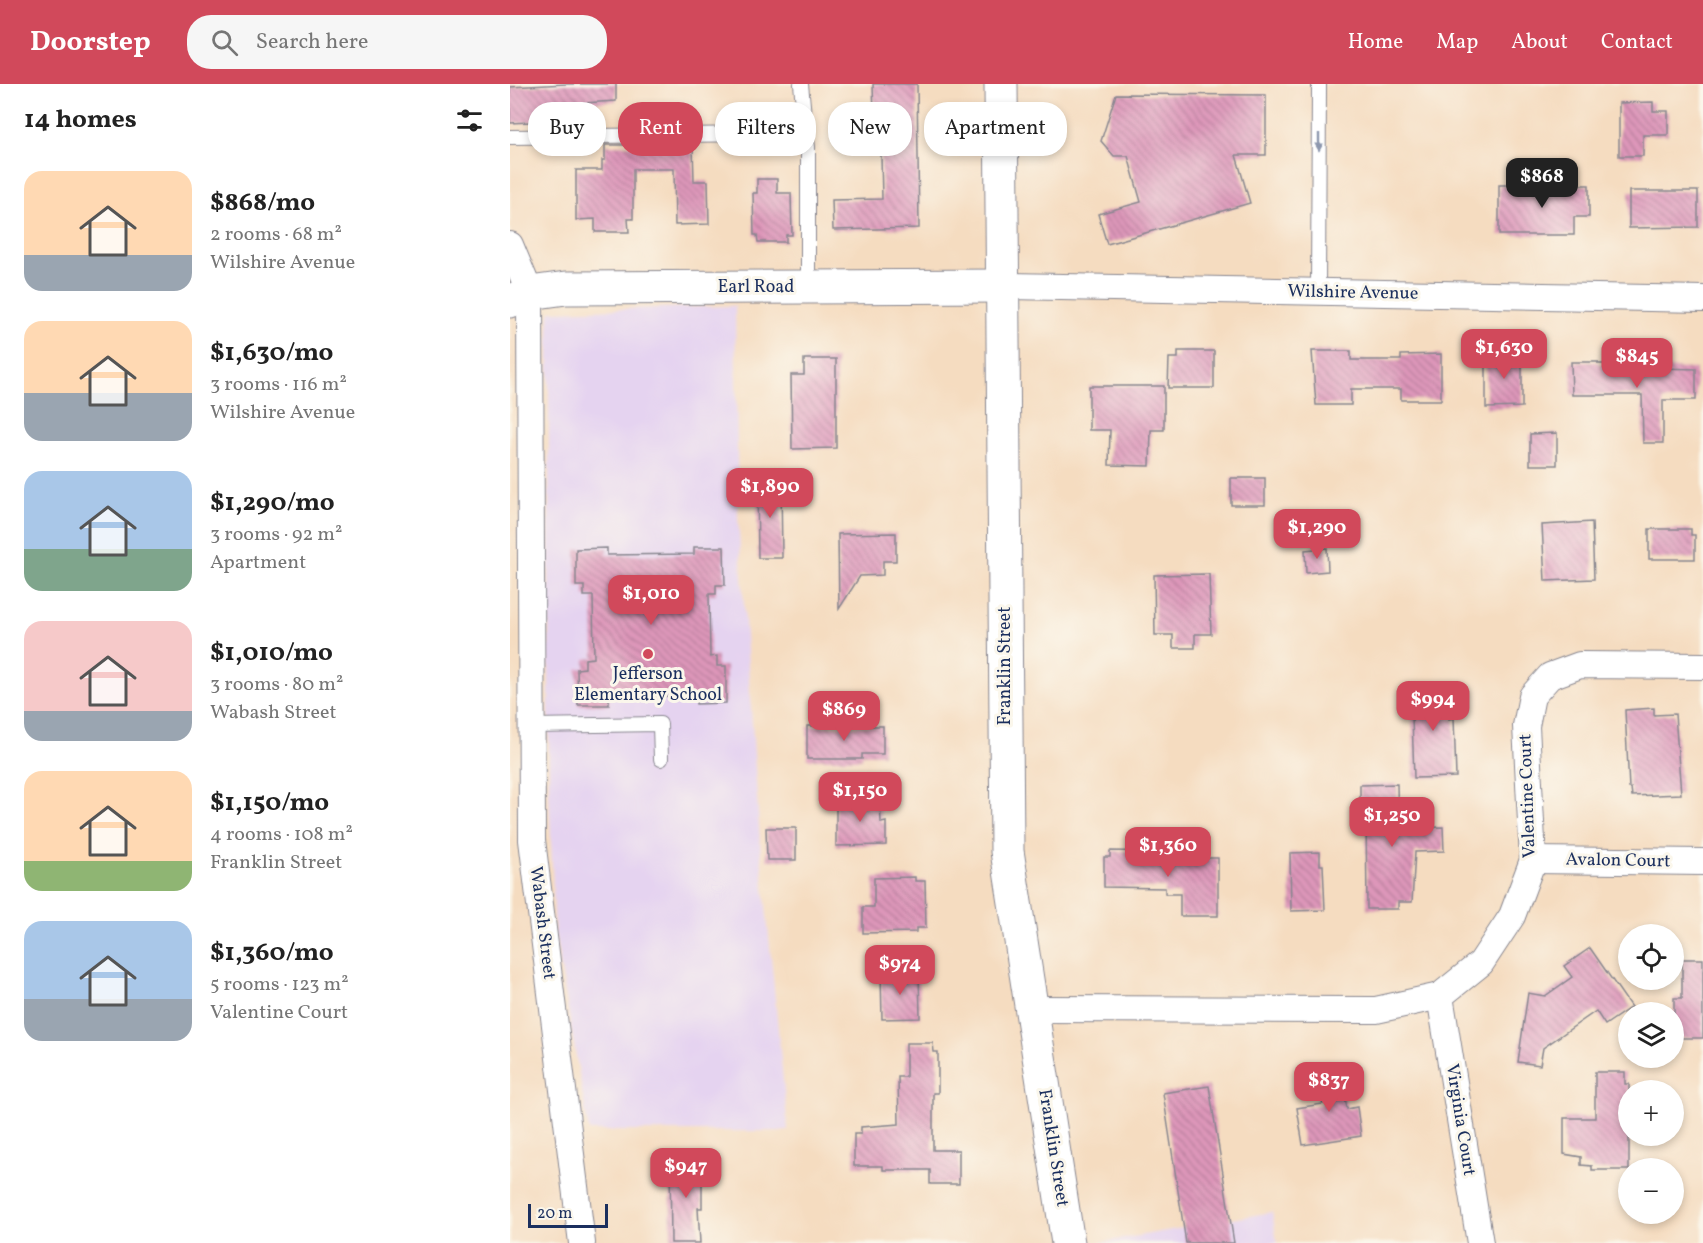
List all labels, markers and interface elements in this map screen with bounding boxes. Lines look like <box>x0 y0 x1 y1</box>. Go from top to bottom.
search box <box>187 15 607 69</box>
text: Doorstep <box>30 23 151 62</box>
icon: search <box>208 26 241 59</box>
text: Search here <box>256 27 369 58</box>
text: Home <box>1348 28 1403 57</box>
text: Map <box>1436 28 1478 57</box>
text: About <box>1511 28 1568 57</box>
text: Contact <box>1601 28 1673 57</box>
text: 14 homes <box>24 102 137 138</box>
chip: Buy <box>528 102 606 156</box>
chip: Rent <box>618 102 703 156</box>
chip: Filters <box>715 102 816 156</box>
chip: New <box>828 102 912 156</box>
chip: Apartment <box>924 102 1067 156</box>
icon: filters <box>453 104 486 137</box>
one-way arrow <box>1314 133 1324 152</box>
pin: $868 <box>1506 158 1578 209</box>
text: $868 <box>1520 163 1564 191</box>
text: $868/mo <box>210 185 315 221</box>
icon: home <box>72 195 144 267</box>
text: 2 rooms · 68 m² <box>210 221 342 249</box>
text: Wilshire Avenue <box>210 249 355 277</box>
street label: Earl Road <box>718 275 794 300</box>
street label: Wilshire Avenue <box>1287 279 1419 307</box>
pin: $1,630 <box>1455 329 1553 380</box>
text: $1,630 <box>1475 334 1533 362</box>
text: $1,630/mo <box>210 335 333 371</box>
pin: $845 <box>1601 338 1673 389</box>
text: $845 <box>1615 343 1659 371</box>
icon: home <box>72 345 144 417</box>
text: 3 rooms · 116 m² <box>210 371 347 399</box>
text: Wilshire Avenue <box>210 399 355 427</box>
pin: $1,890 <box>721 468 819 519</box>
text: $1,890 <box>740 473 800 501</box>
text: $1,290/mo <box>210 485 335 521</box>
icon: home <box>72 495 144 567</box>
pin: $1,290 <box>1268 509 1366 560</box>
text: $1,290 <box>1288 514 1346 542</box>
text: 3 rooms · 92 m² <box>210 521 342 549</box>
text: Apartment <box>210 549 306 577</box>
pin: $1,010 <box>602 575 700 626</box>
text: $1,010 <box>622 580 680 608</box>
street label: Franklin Street <box>993 607 1018 725</box>
text: $1,010/mo <box>210 635 333 671</box>
icon: home <box>72 645 144 717</box>
marker: Jefferson Elementary School <box>641 647 655 661</box>
place label: Jefferson Elementary School <box>574 662 722 708</box>
text: 3 rooms · 80 m² <box>210 671 343 699</box>
pin: $994 <box>1397 681 1469 732</box>
text: $994 <box>1410 686 1456 714</box>
pin: $869 <box>808 691 880 742</box>
text: $869 <box>822 696 866 724</box>
text: Wabash Street <box>210 699 336 727</box>
street label: Valentine Court <box>1513 733 1543 859</box>
pin: $1,150 <box>811 772 909 823</box>
text: $1,150 <box>833 777 887 805</box>
text: $1,150/mo <box>210 785 329 821</box>
icon: home <box>72 795 144 867</box>
pin: $1,250 <box>1343 797 1441 848</box>
text: $1,250 <box>1363 802 1421 830</box>
text: 4 rooms · 108 m² <box>210 821 353 849</box>
pin: $1,360 <box>1119 827 1217 878</box>
text: $1,360 <box>1139 832 1197 860</box>
street label: Avalon Court <box>1565 848 1671 874</box>
text: Franklin Street <box>210 849 342 877</box>
street label: Wabash Street <box>523 865 561 981</box>
map controls <box>1618 924 1684 1224</box>
button: locate <box>1618 924 1684 990</box>
text: $1,360/mo <box>210 935 334 971</box>
icon: home <box>72 945 144 1017</box>
pin: $974 <box>864 945 936 996</box>
text: $974 <box>879 950 921 978</box>
text: 5 rooms · 123 m² <box>210 971 349 999</box>
text: Valentine Court <box>210 999 348 1027</box>
button: layers <box>1618 1002 1684 1068</box>
pin: $837 <box>1293 1062 1365 1113</box>
street label: Virginia Court <box>1439 1062 1481 1178</box>
text: $837 <box>1308 1067 1350 1095</box>
button: + <box>1618 1080 1684 1146</box>
street label: Franklin Street <box>1031 1087 1075 1209</box>
pin: $947 <box>650 1148 722 1199</box>
text: $947 <box>664 1153 708 1181</box>
button: − <box>1618 1158 1684 1224</box>
scale bar <box>528 1201 608 1228</box>
text: 20 m <box>537 1203 572 1225</box>

